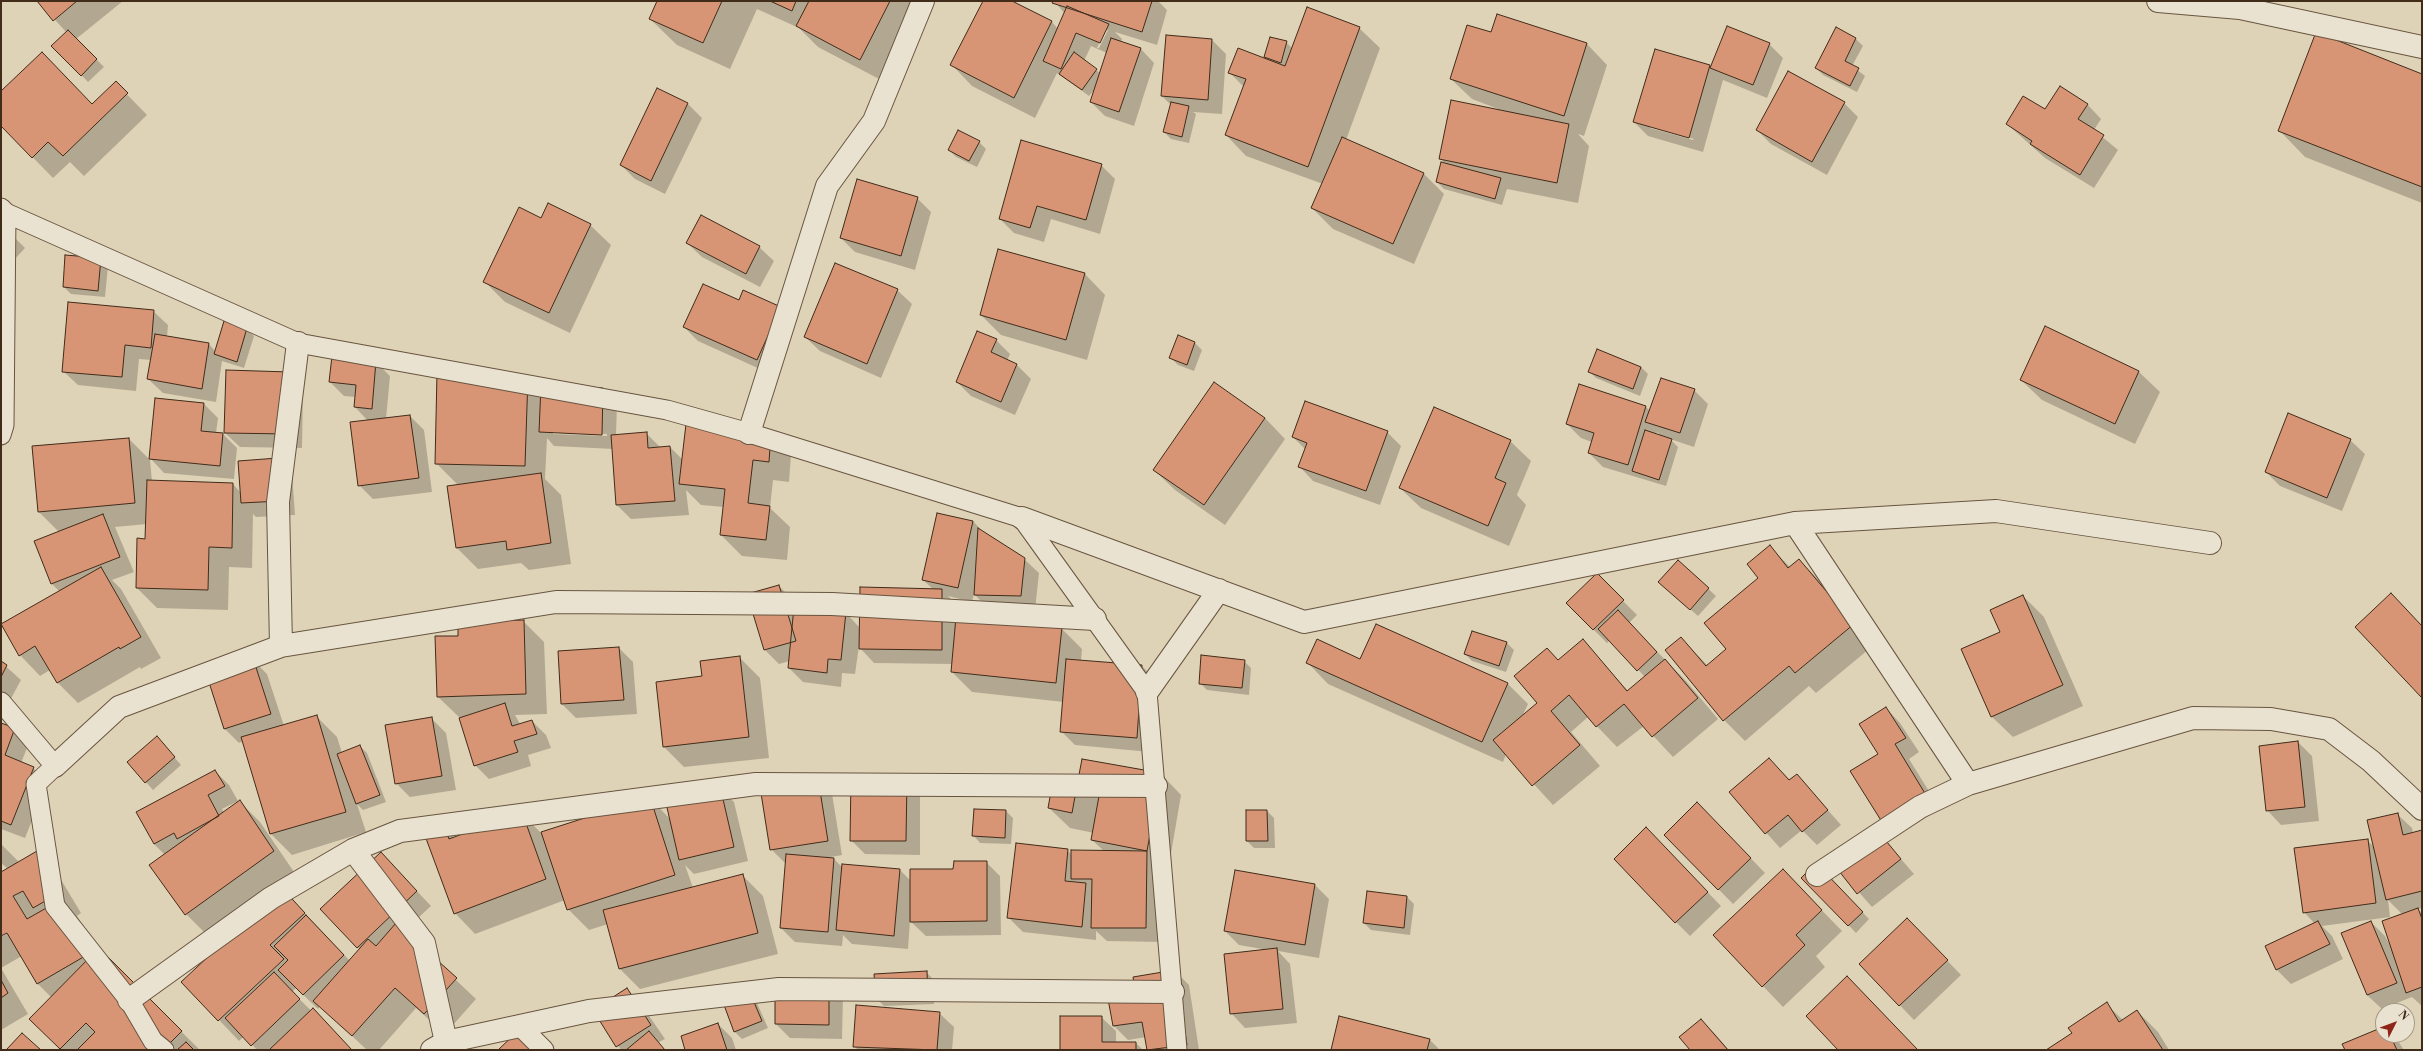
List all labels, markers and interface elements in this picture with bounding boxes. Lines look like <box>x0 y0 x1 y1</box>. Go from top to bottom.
north arrow <box>2375 1003 2415 1043</box>
text: N <box>2395 1008 2411 1024</box>

